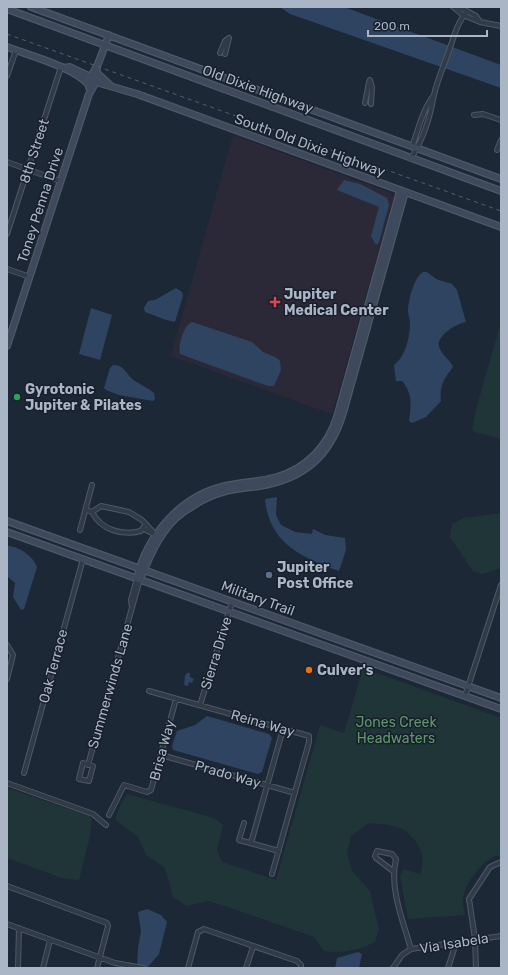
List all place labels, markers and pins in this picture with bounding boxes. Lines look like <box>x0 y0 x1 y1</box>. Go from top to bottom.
place label: Jupiter Medical Center <box>284 286 389 319</box>
marker: Jupiter Medical Center <box>269 296 281 308</box>
place label: Gyrotonic Jupiter & Pilates <box>25 381 142 414</box>
marker: Gyrotonic Jupiter & Pilates <box>12 392 22 402</box>
place label: Jupiter Post Office <box>277 559 353 592</box>
marker: Jupiter Post Office <box>264 570 274 580</box>
place label: Culver's <box>317 662 374 679</box>
marker: Culver's <box>304 665 314 675</box>

